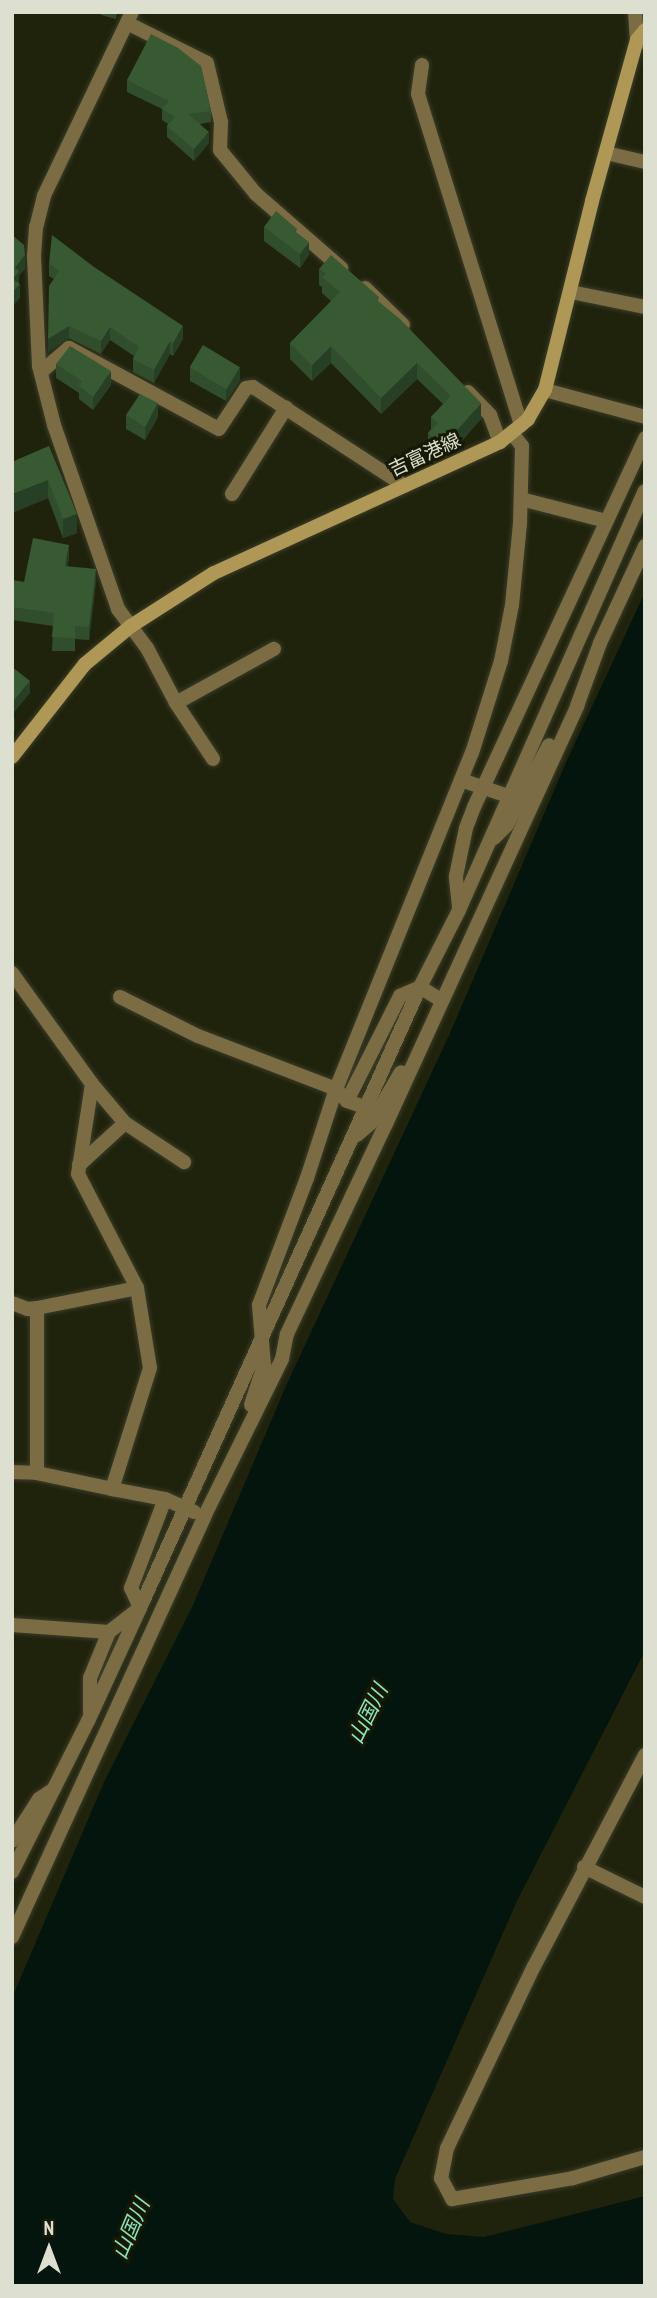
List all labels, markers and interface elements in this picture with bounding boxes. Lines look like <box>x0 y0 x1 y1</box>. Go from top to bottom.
street label: 吉富港線 <box>386 429 464 481</box>
water label: 山国川 <box>343 1680 393 1748</box>
water label: 山国川 <box>107 2195 155 2263</box>
north arrow <box>14 2214 84 2284</box>
text: N <box>44 2216 54 2240</box>

